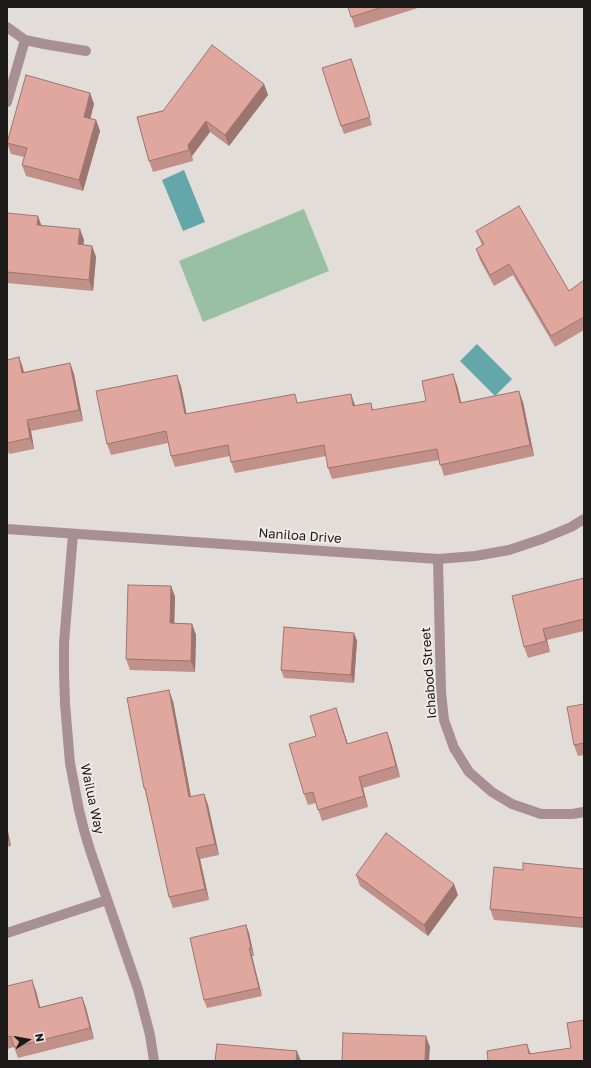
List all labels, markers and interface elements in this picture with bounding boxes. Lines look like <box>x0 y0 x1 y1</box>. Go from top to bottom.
street label: Naniloa Drive <box>258 525 342 547</box>
street label: Ichabod Street <box>418 627 440 719</box>
street label: Wailua Way <box>77 762 107 836</box>
north arrow <box>8 1020 48 1060</box>
text: N <box>33 1032 47 1043</box>

